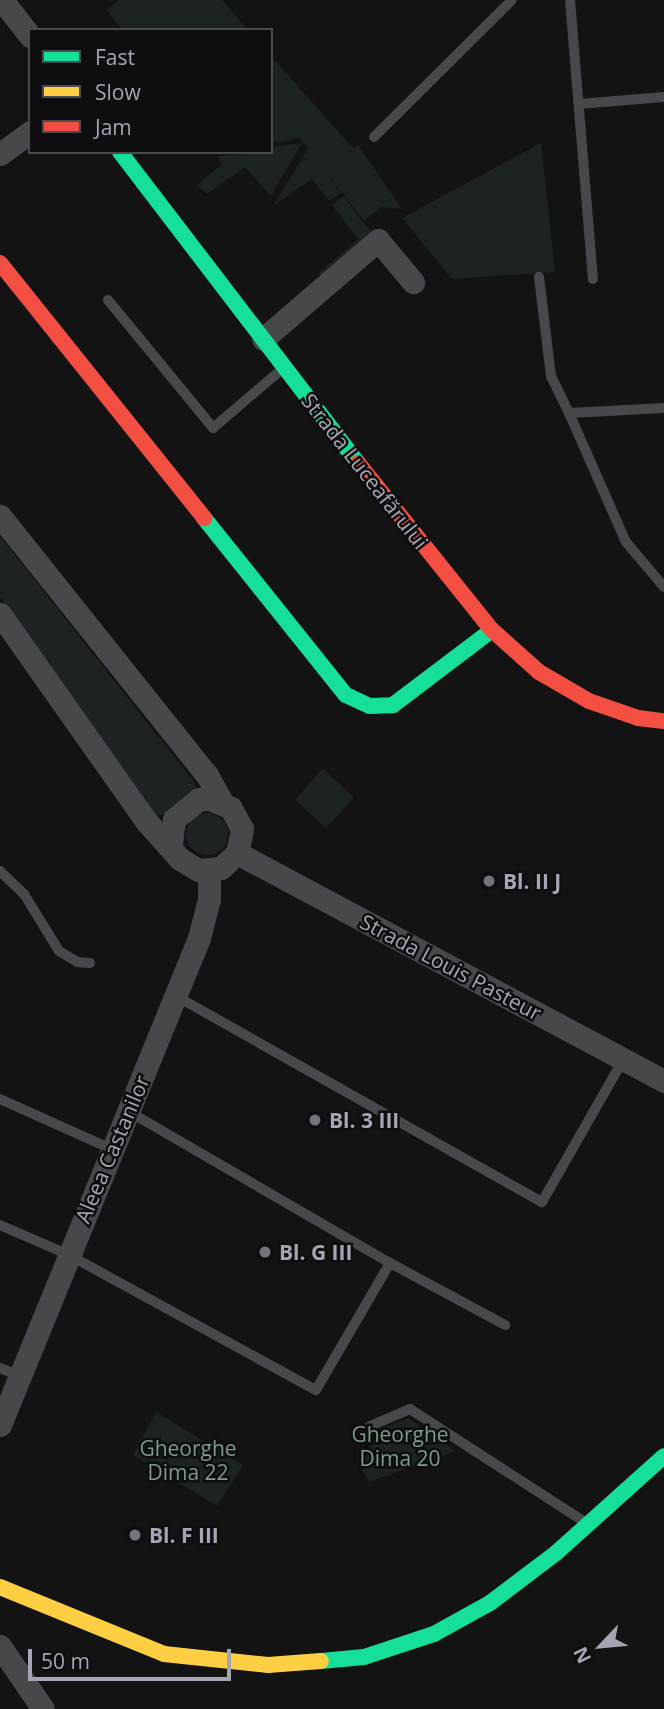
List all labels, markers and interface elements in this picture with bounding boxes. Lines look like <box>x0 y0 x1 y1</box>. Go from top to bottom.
legend <box>28 28 273 154</box>
text: Fast <box>95 43 135 71</box>
text: Slow <box>95 78 141 106</box>
text: Jam <box>95 113 132 141</box>
street label: Strada Luceafărului <box>297 388 433 554</box>
place label: Bl. II J <box>503 868 561 894</box>
marker: Bl. II J <box>481 873 497 889</box>
street label: Strada Louis Pasteur <box>356 909 546 1025</box>
street label: Aleea Castanilor <box>70 1071 154 1227</box>
place label: Bl. 3 III <box>329 1107 399 1133</box>
marker: Bl. 3 III <box>307 1112 323 1128</box>
place label: Bl. G III <box>279 1239 352 1265</box>
marker: Bl. G III <box>257 1244 273 1260</box>
park label: Gheorghe Dima 20 <box>351 1421 449 1471</box>
park label: Gheorghe Dima 22 <box>139 1435 237 1485</box>
place label: Bl. F III <box>149 1522 219 1548</box>
marker: Bl. F III <box>127 1527 143 1543</box>
north arrow <box>566 1611 636 1681</box>
scale bar <box>32 1636 234 1680</box>
text: N <box>567 1643 597 1668</box>
text: 50 m <box>41 1647 90 1675</box>

